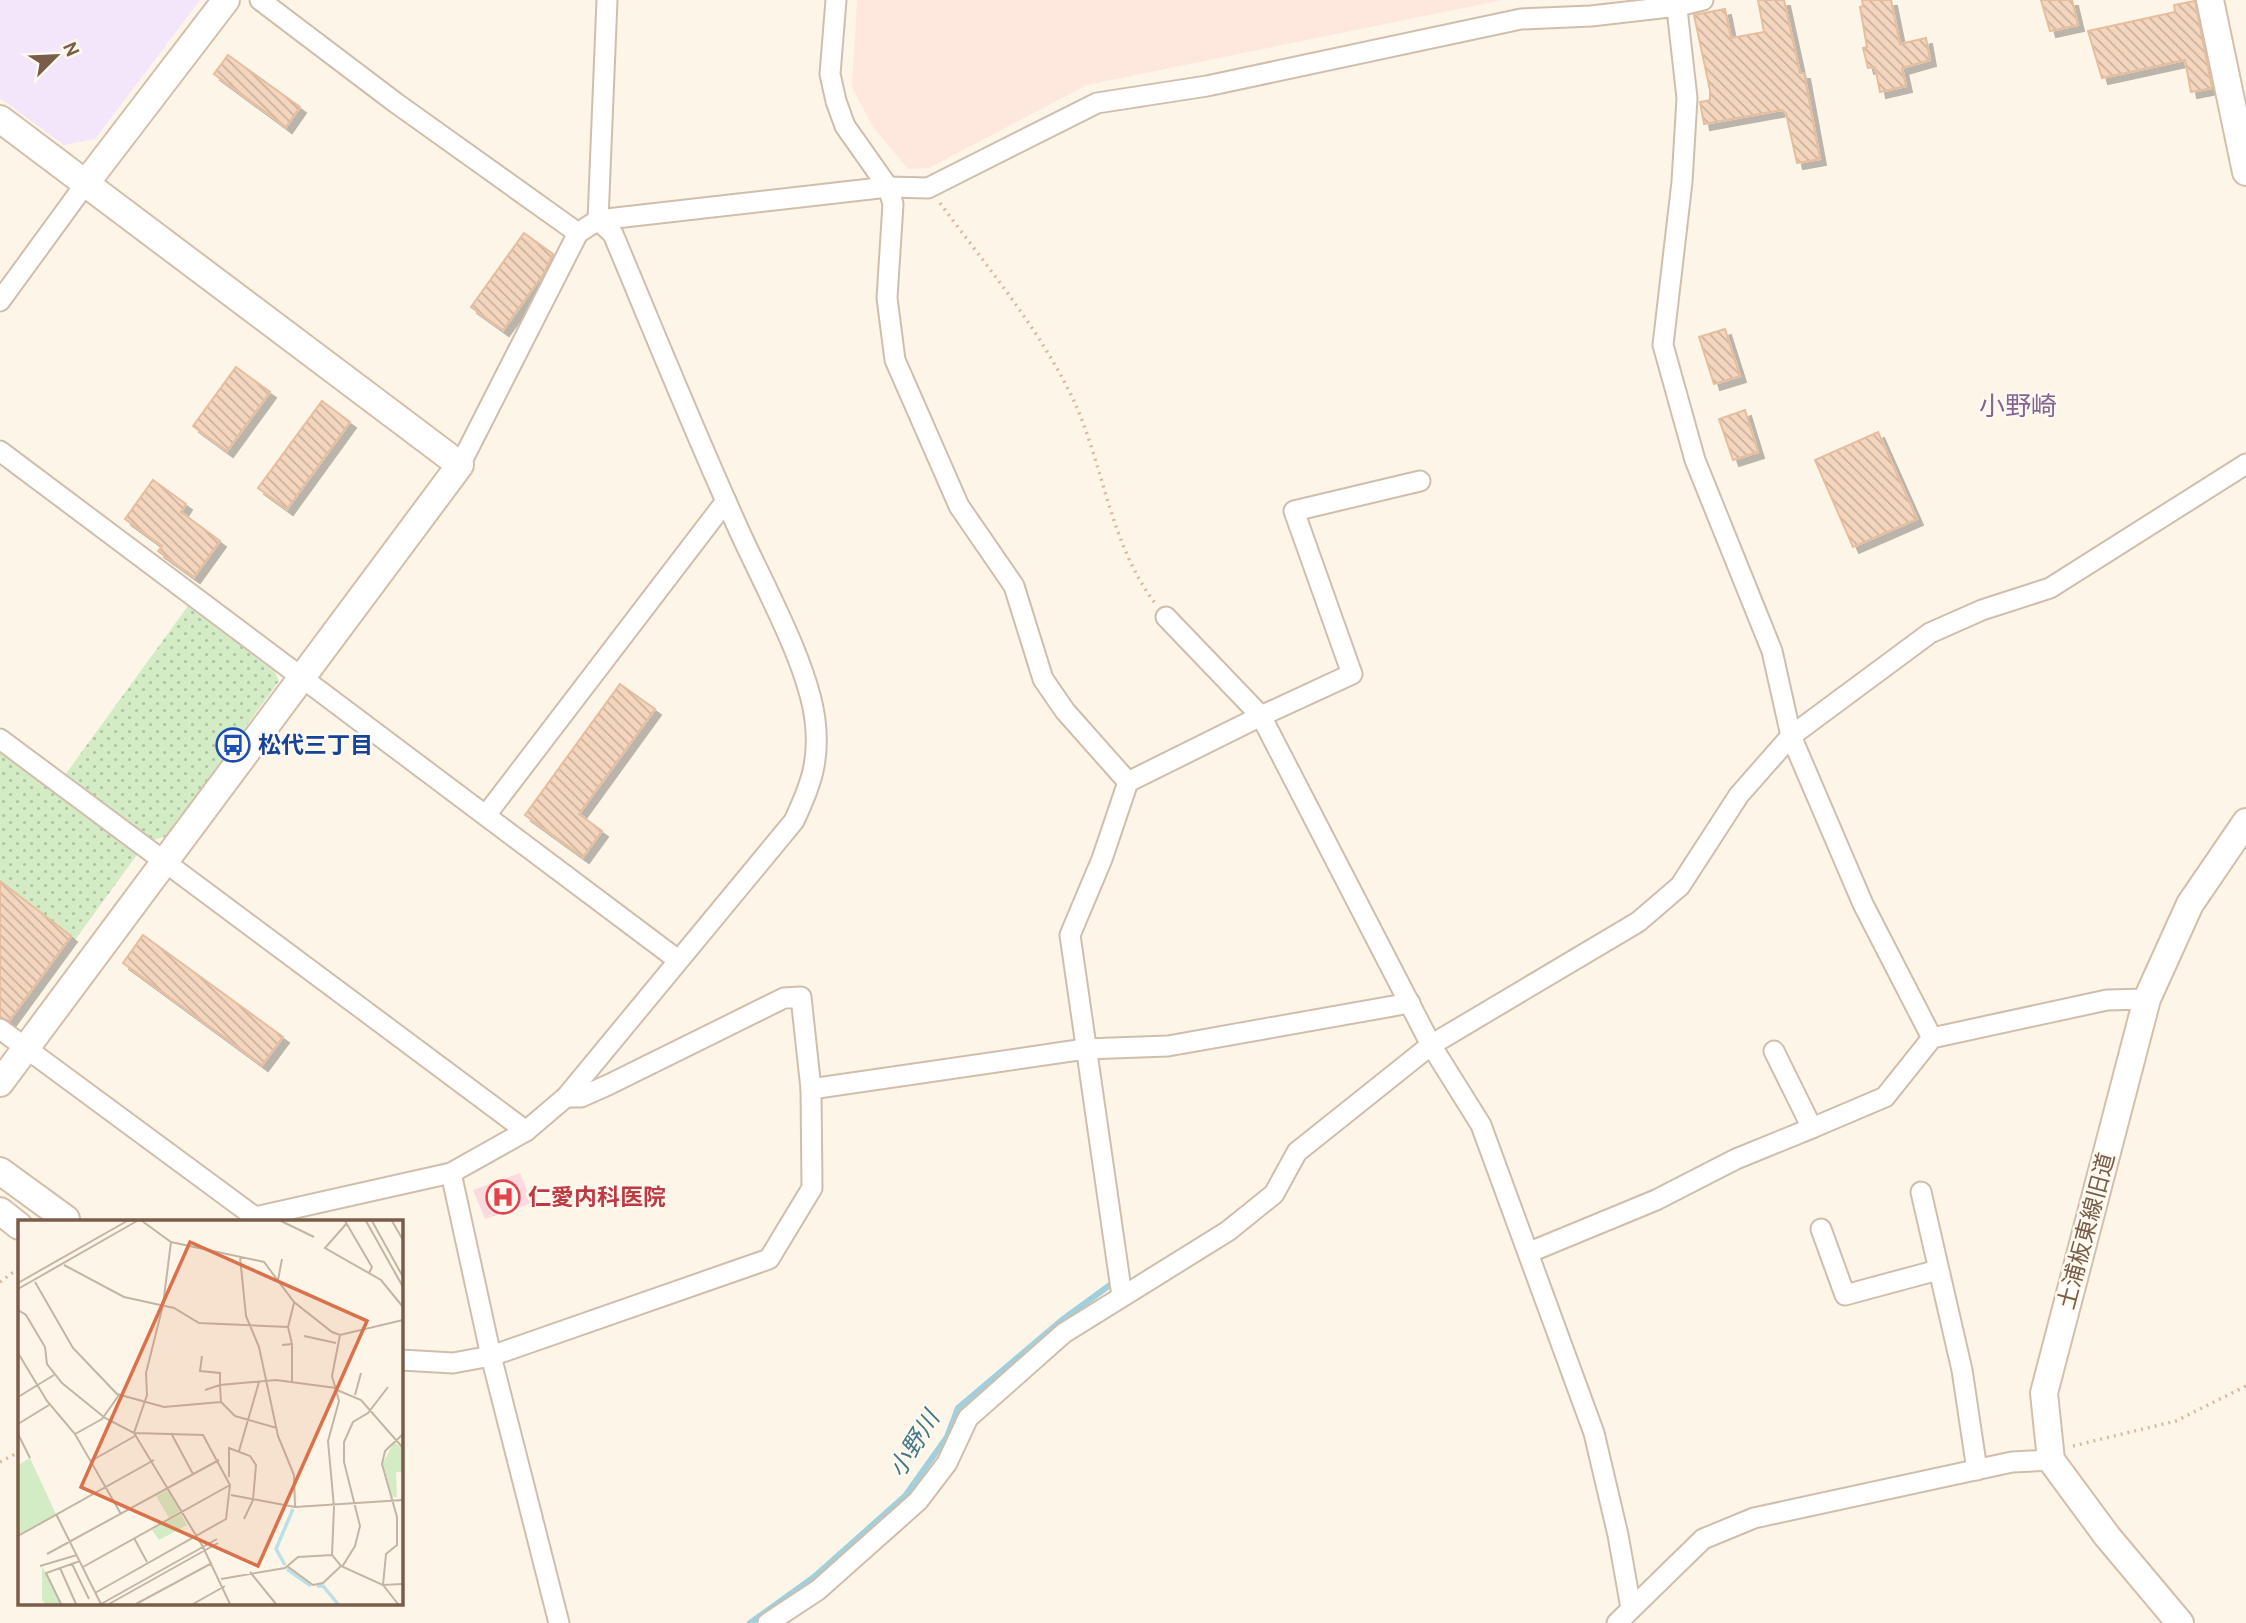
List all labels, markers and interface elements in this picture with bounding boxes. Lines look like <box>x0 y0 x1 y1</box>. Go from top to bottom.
north arrow <box>21 21 91 91</box>
text: N <box>58 38 84 60</box>
district label: 小野崎 <box>1979 390 2057 422</box>
bus stop icon: 松代三丁目 <box>214 726 252 764</box>
place label: 松代三丁目 <box>258 731 373 759</box>
street label: 土浦板東線旧道 <box>2052 1150 2120 1312</box>
hospital icon: 仁愛内科医院 <box>484 1178 522 1216</box>
place label: 仁愛内科医院 <box>528 1183 666 1211</box>
inset map <box>18 1220 402 1606</box>
water label: 小野川 <box>882 1403 947 1482</box>

